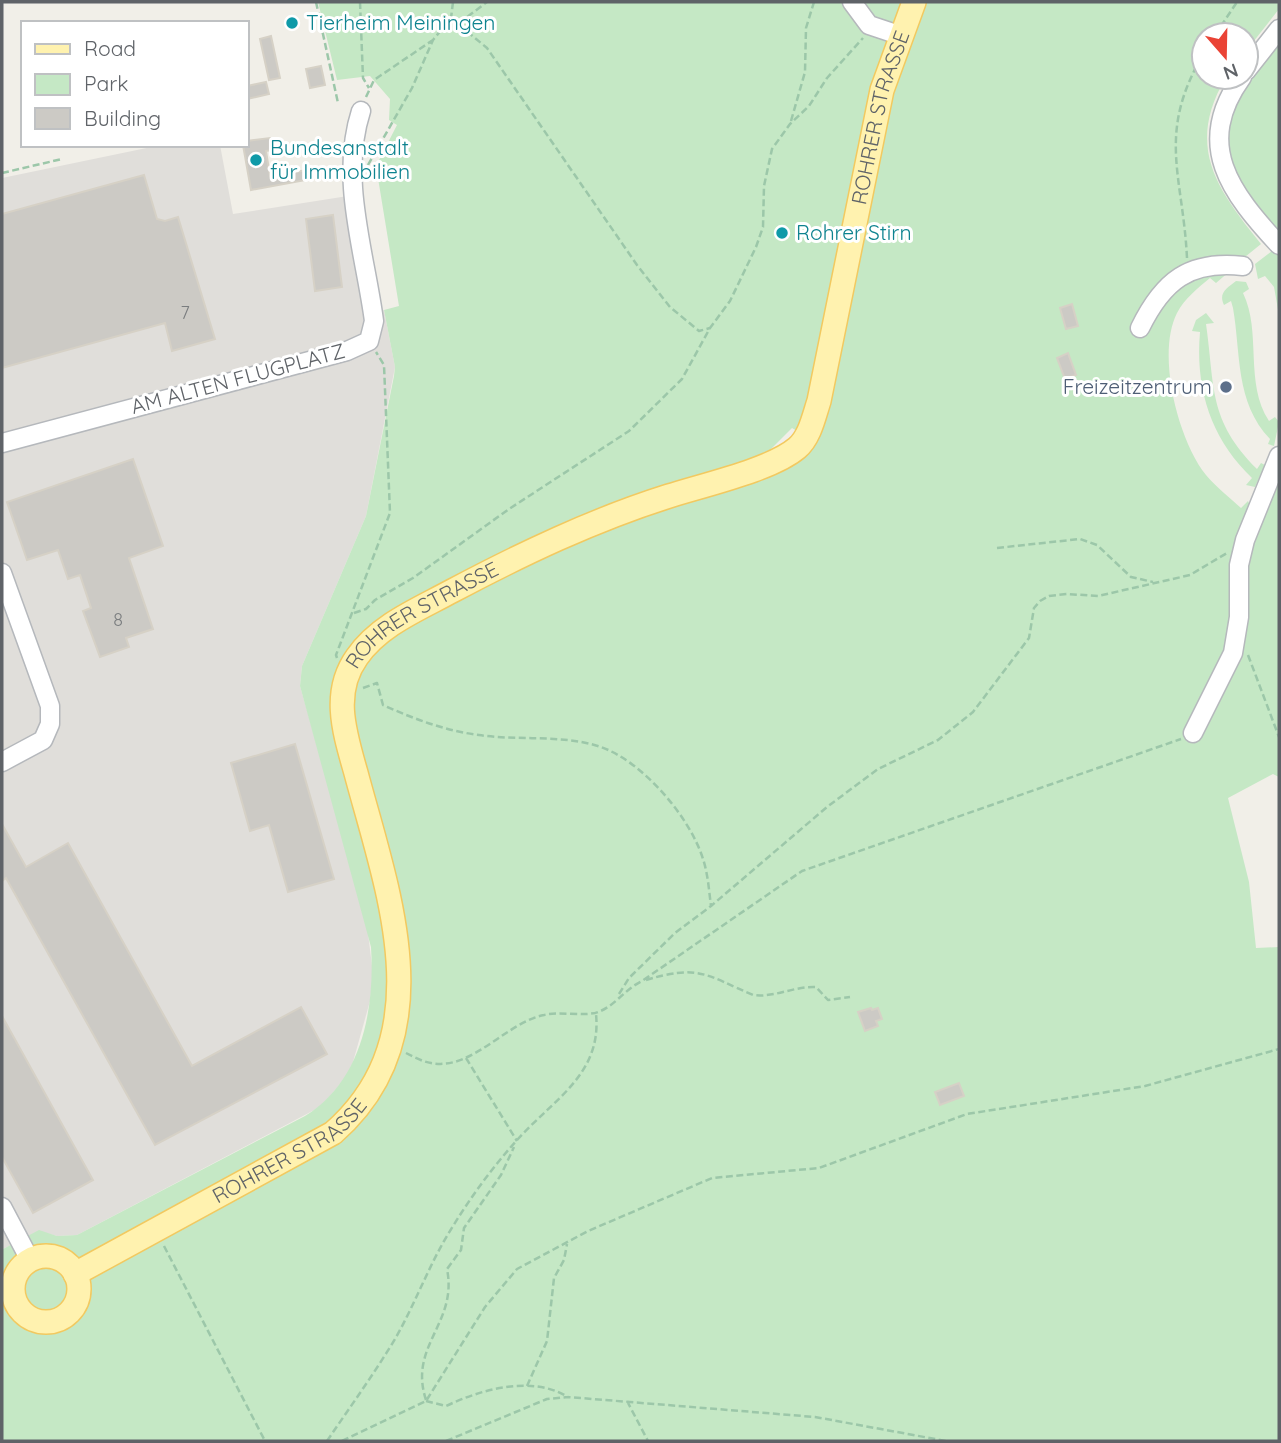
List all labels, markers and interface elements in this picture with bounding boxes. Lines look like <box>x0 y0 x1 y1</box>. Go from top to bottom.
place label: Tierheim Meiningen <box>306 9 495 35</box>
marker: Tierheim Meiningen <box>284 15 300 31</box>
legend <box>21 21 248 147</box>
north arrow <box>1190 21 1260 91</box>
street label: ROHRER STRASSE <box>845 27 914 207</box>
text: Road <box>84 35 136 61</box>
text: N <box>1220 58 1241 86</box>
text: Park <box>84 70 128 96</box>
text: Building <box>84 105 161 131</box>
place label: Bundesanstalt für Immobilien <box>270 134 410 184</box>
marker: Bundesanstalt für Immobilien <box>248 152 264 168</box>
place label: Rohrer Stirn <box>796 219 912 245</box>
marker: Rohrer Stirn <box>774 225 790 241</box>
house number: 7 <box>180 301 190 324</box>
street label: AM ALTEN FLUGPLATZ <box>128 337 348 419</box>
place label: Freizeitzentrum <box>1063 373 1212 399</box>
marker: Freizeitzentrum <box>1218 379 1234 395</box>
street label: ROHRER STRASSE <box>339 555 502 673</box>
house number: 8 <box>113 608 123 631</box>
street label: ROHRER STRASSE <box>208 1093 372 1208</box>

